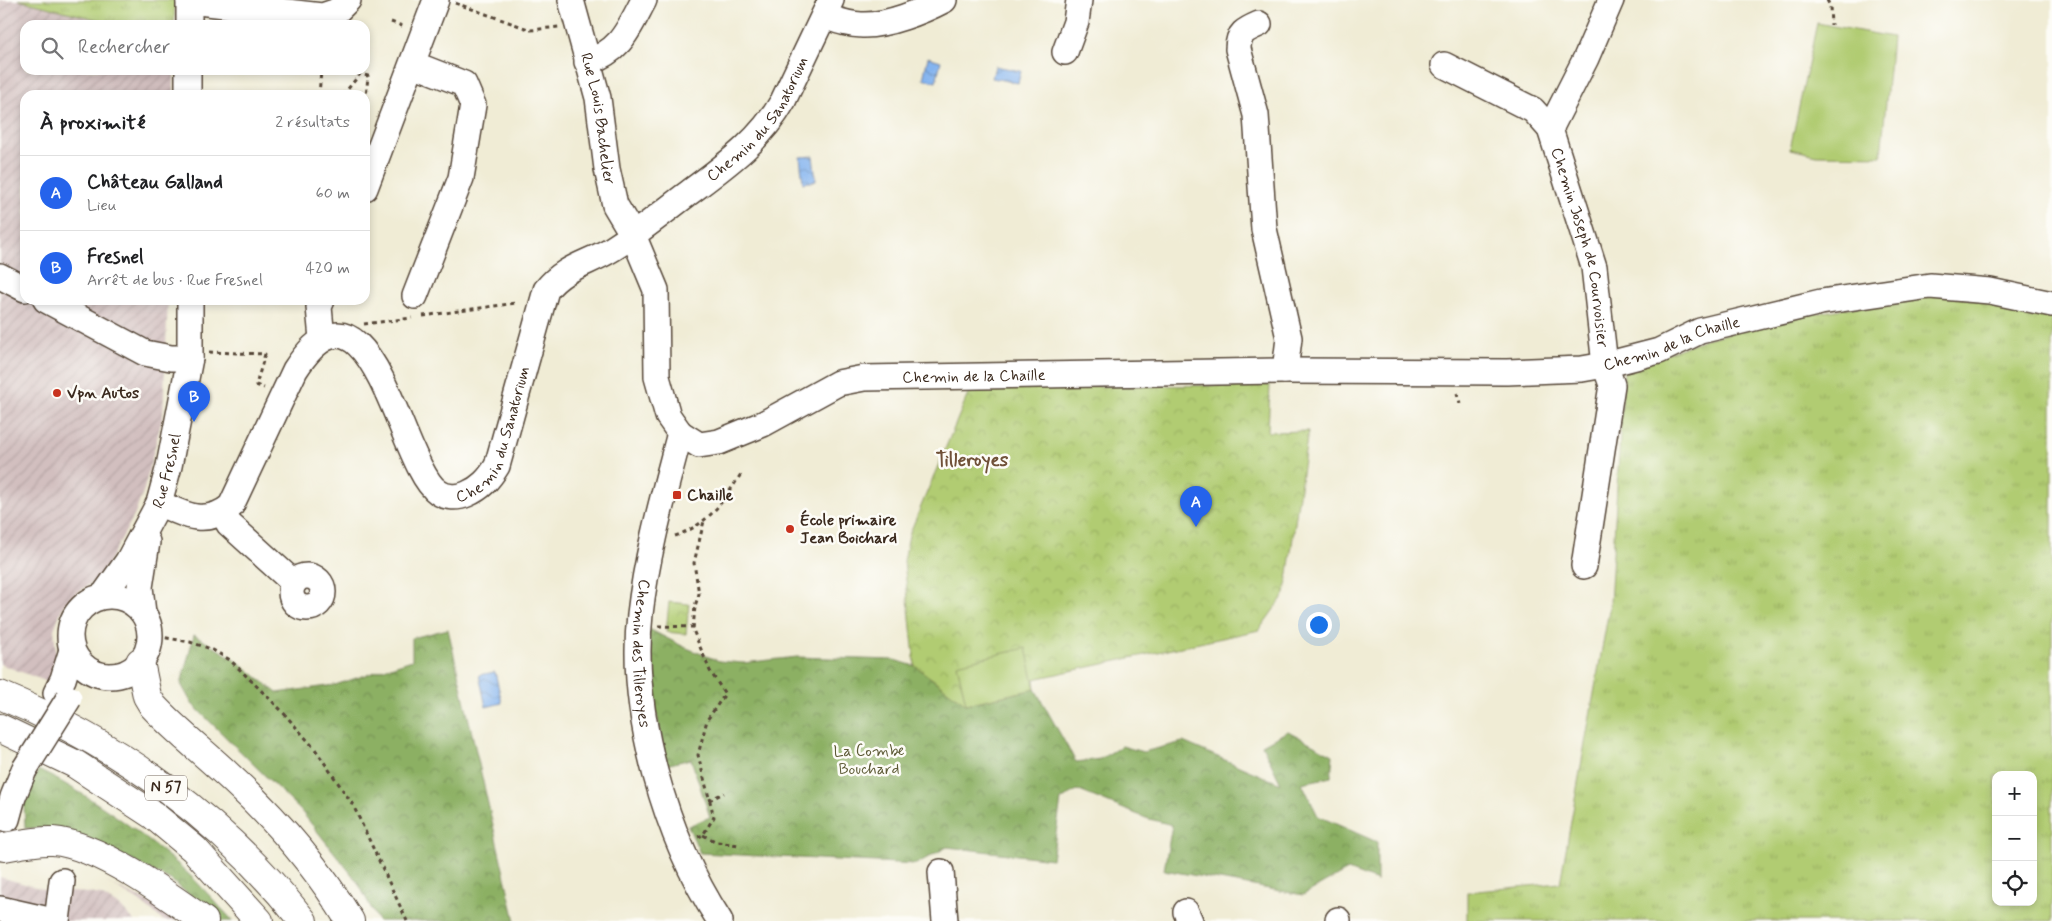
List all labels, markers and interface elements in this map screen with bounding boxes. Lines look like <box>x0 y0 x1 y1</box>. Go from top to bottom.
search box <box>20 20 370 75</box>
icon: search <box>38 34 66 62</box>
text: Rechercher <box>78 35 170 60</box>
street label: Rue Louis Bachelier <box>576 50 621 187</box>
street label: Chemin du Sanatorium <box>702 53 813 186</box>
text: À proximité <box>40 109 146 137</box>
text: 2 résultats <box>275 112 350 133</box>
street label: Chemin Joseph de Courvoisier <box>1546 145 1613 349</box>
text: Château Galland <box>87 170 223 195</box>
text: A <box>51 183 61 204</box>
text: 60 m <box>316 183 350 204</box>
text: Lieu <box>87 195 117 216</box>
text: Fresnel <box>87 245 144 270</box>
text: B <box>51 258 61 279</box>
text: 420 m <box>306 258 350 279</box>
text: Arrêt de bus · Rue Fresnel <box>87 270 263 291</box>
street label: Chemin de la Chaille <box>1601 311 1742 376</box>
street label: Chemin du Sanatorium <box>454 364 535 507</box>
street label: Chemin de la Chaille <box>902 364 1046 388</box>
pin: B <box>178 381 210 422</box>
place label: Vpn Autos <box>67 383 139 404</box>
marker: Vpn Autos <box>51 387 63 399</box>
street label: Rue Fresnel <box>147 431 186 512</box>
district label: Tilleroyes <box>936 448 1009 474</box>
place label: Chaille <box>687 485 734 506</box>
pin: A <box>1180 486 1212 527</box>
marker: Chaille <box>671 489 683 501</box>
place label: École primaire Jean Boichard <box>800 509 897 549</box>
marker: École primaire Jean Boichard <box>784 523 796 535</box>
street label: Chemin des Tilleroyes <box>628 578 656 729</box>
your location <box>1306 612 1332 638</box>
park label: La Combe Bouchard <box>833 741 905 780</box>
map controls <box>1992 771 2037 906</box>
button: + <box>1992 771 2037 816</box>
road number: N 57 <box>145 776 187 800</box>
button: − <box>1992 816 2037 861</box>
button: locate <box>1992 861 2037 906</box>

